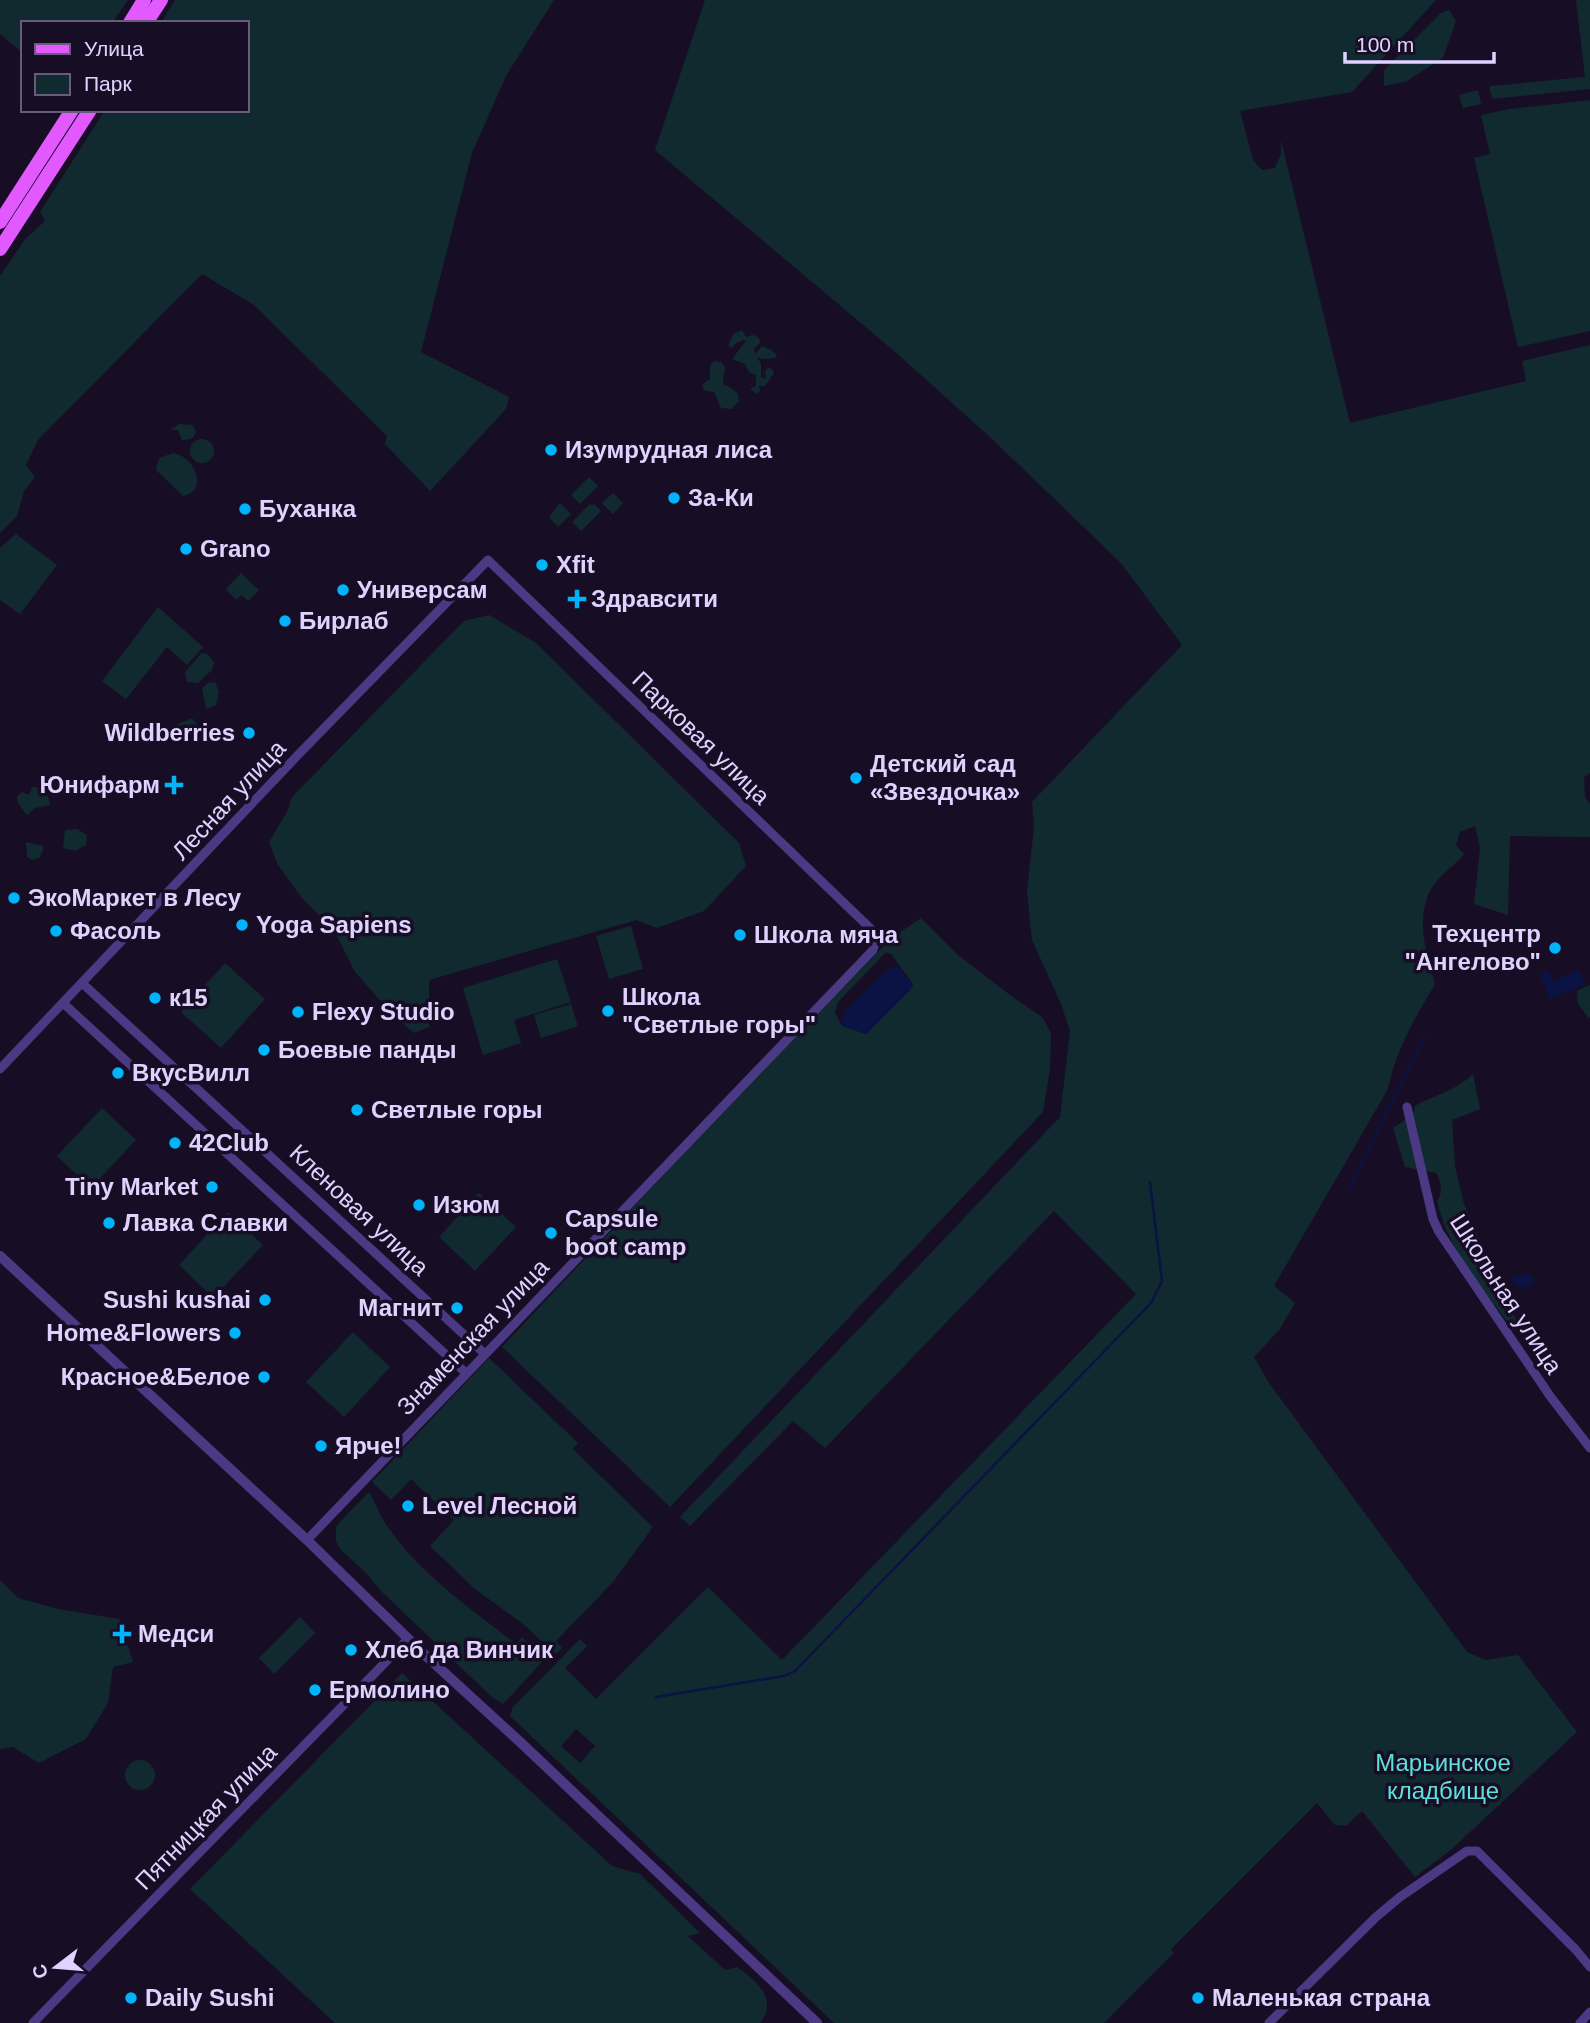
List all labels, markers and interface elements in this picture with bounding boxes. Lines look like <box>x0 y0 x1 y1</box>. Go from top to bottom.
legend <box>21 21 248 112</box>
scale bar <box>1345 21 1494 65</box>
text: 100 m <box>1356 33 1414 56</box>
text: Улица <box>84 37 144 60</box>
text: Парк <box>84 72 132 95</box>
place label: Изумрудная лиса <box>565 436 773 463</box>
marker: Изумрудная лиса <box>543 442 559 458</box>
place label: За-Ки <box>688 484 754 511</box>
marker: За-Ки <box>666 490 682 506</box>
place label: Буханка <box>259 495 357 522</box>
marker: Буханка <box>237 501 253 517</box>
place label: Grano <box>200 535 271 562</box>
marker: Grano <box>178 541 194 557</box>
place label: Xfit <box>556 551 595 578</box>
marker: Xfit <box>534 557 550 573</box>
place label: Универсам <box>357 576 487 603</box>
marker: Универсам <box>335 582 351 598</box>
place label: Здравсити <box>591 585 718 612</box>
marker: Здравсити <box>569 591 585 607</box>
place label: Бирлаб <box>299 607 388 634</box>
marker: Бирлаб <box>277 613 293 629</box>
street label: Парковая улица <box>627 666 776 810</box>
place label: Wildberries <box>105 719 235 746</box>
marker: Wildberries <box>241 725 257 741</box>
street label: Лесная улица <box>166 734 291 865</box>
place label: Детский сад «Звездочка» <box>870 750 1020 805</box>
marker: Детский сад «Звездочка» <box>848 770 864 786</box>
place label: Юнифарм <box>40 771 160 798</box>
marker: Юнифарм <box>166 777 182 793</box>
place label: ЭкоМаркет в Лесу <box>28 884 242 911</box>
marker: ЭкоМаркет в Лесу <box>6 890 22 906</box>
place label: Yoga Sapiens <box>256 911 412 938</box>
place label: Фасоль <box>70 917 161 944</box>
marker: Yoga Sapiens <box>234 917 250 933</box>
place label: Техцентр "Ангелово" <box>1404 920 1541 975</box>
place label: Школа мяча <box>754 921 899 948</box>
marker: Фасоль <box>48 923 64 939</box>
marker: Школа мяча <box>732 927 748 943</box>
marker: Техцентр "Ангелово" <box>1547 940 1563 956</box>
place label: Школа "Светлые горы" <box>622 983 816 1038</box>
place label: к15 <box>169 984 208 1011</box>
marker: к15 <box>147 990 163 1006</box>
place label: Flexy Studio <box>312 998 455 1025</box>
marker: Школа "Светлые горы" <box>600 1003 616 1019</box>
marker: Flexy Studio <box>290 1004 306 1020</box>
place label: Боевые панды <box>278 1036 457 1063</box>
marker: Боевые панды <box>256 1042 272 1058</box>
place label: ВкусВилл <box>132 1059 250 1086</box>
marker: ВкусВилл <box>110 1065 126 1081</box>
place label: Светлые горы <box>371 1096 543 1123</box>
marker: Светлые горы <box>349 1102 365 1118</box>
place label: 42Club <box>189 1129 269 1156</box>
marker: 42Club <box>167 1135 183 1151</box>
street label: Кленовая улица <box>285 1139 435 1281</box>
place label: Tiny Market <box>65 1173 198 1200</box>
marker: Tiny Market <box>204 1179 220 1195</box>
place label: Изюм <box>433 1191 500 1218</box>
marker: Изюм <box>411 1197 427 1213</box>
place label: Capsule boot camp <box>565 1205 686 1260</box>
place label: Лавка Славки <box>123 1209 288 1236</box>
street label: Школьная улица <box>1445 1209 1568 1379</box>
marker: Лавка Славки <box>101 1215 117 1231</box>
marker: Capsule boot camp <box>543 1225 559 1241</box>
street label: Знаменская улица <box>391 1253 554 1420</box>
place label: Sushi kushai <box>103 1286 251 1313</box>
marker: Sushi kushai <box>257 1292 273 1308</box>
place label: Магнит <box>358 1294 443 1321</box>
marker: Магнит <box>449 1300 465 1316</box>
place label: Home&Flowers <box>46 1319 221 1346</box>
marker: Home&Flowers <box>227 1325 243 1341</box>
place label: Красное&Белое <box>61 1363 250 1390</box>
marker: Красное&Белое <box>256 1369 272 1385</box>
place label: Ярче! <box>335 1432 402 1459</box>
marker: Ярче! <box>313 1438 329 1454</box>
place label: Level Лесной <box>422 1492 577 1519</box>
marker: Level Лесной <box>400 1498 416 1514</box>
place label: Медси <box>138 1620 214 1647</box>
marker: Медси <box>112 1624 132 1644</box>
place label: Хлеб да Винчик <box>365 1636 554 1663</box>
marker: Хлеб да Винчик <box>343 1642 359 1658</box>
place label: Ермолино <box>329 1676 450 1703</box>
marker: Ермолино <box>307 1682 323 1698</box>
street label: Пятницкая улица <box>129 1738 282 1895</box>
park label: Марьинское кладбище <box>1375 1749 1511 1804</box>
north arrow <box>21 1932 91 2002</box>
text: С <box>28 1962 52 1981</box>
place label: Daily Sushi <box>145 1984 274 2011</box>
place label: Маленькая страна <box>1212 1984 1431 2011</box>
marker: Daily Sushi <box>123 1990 139 2006</box>
marker: Маленькая страна <box>1190 1990 1206 2006</box>

